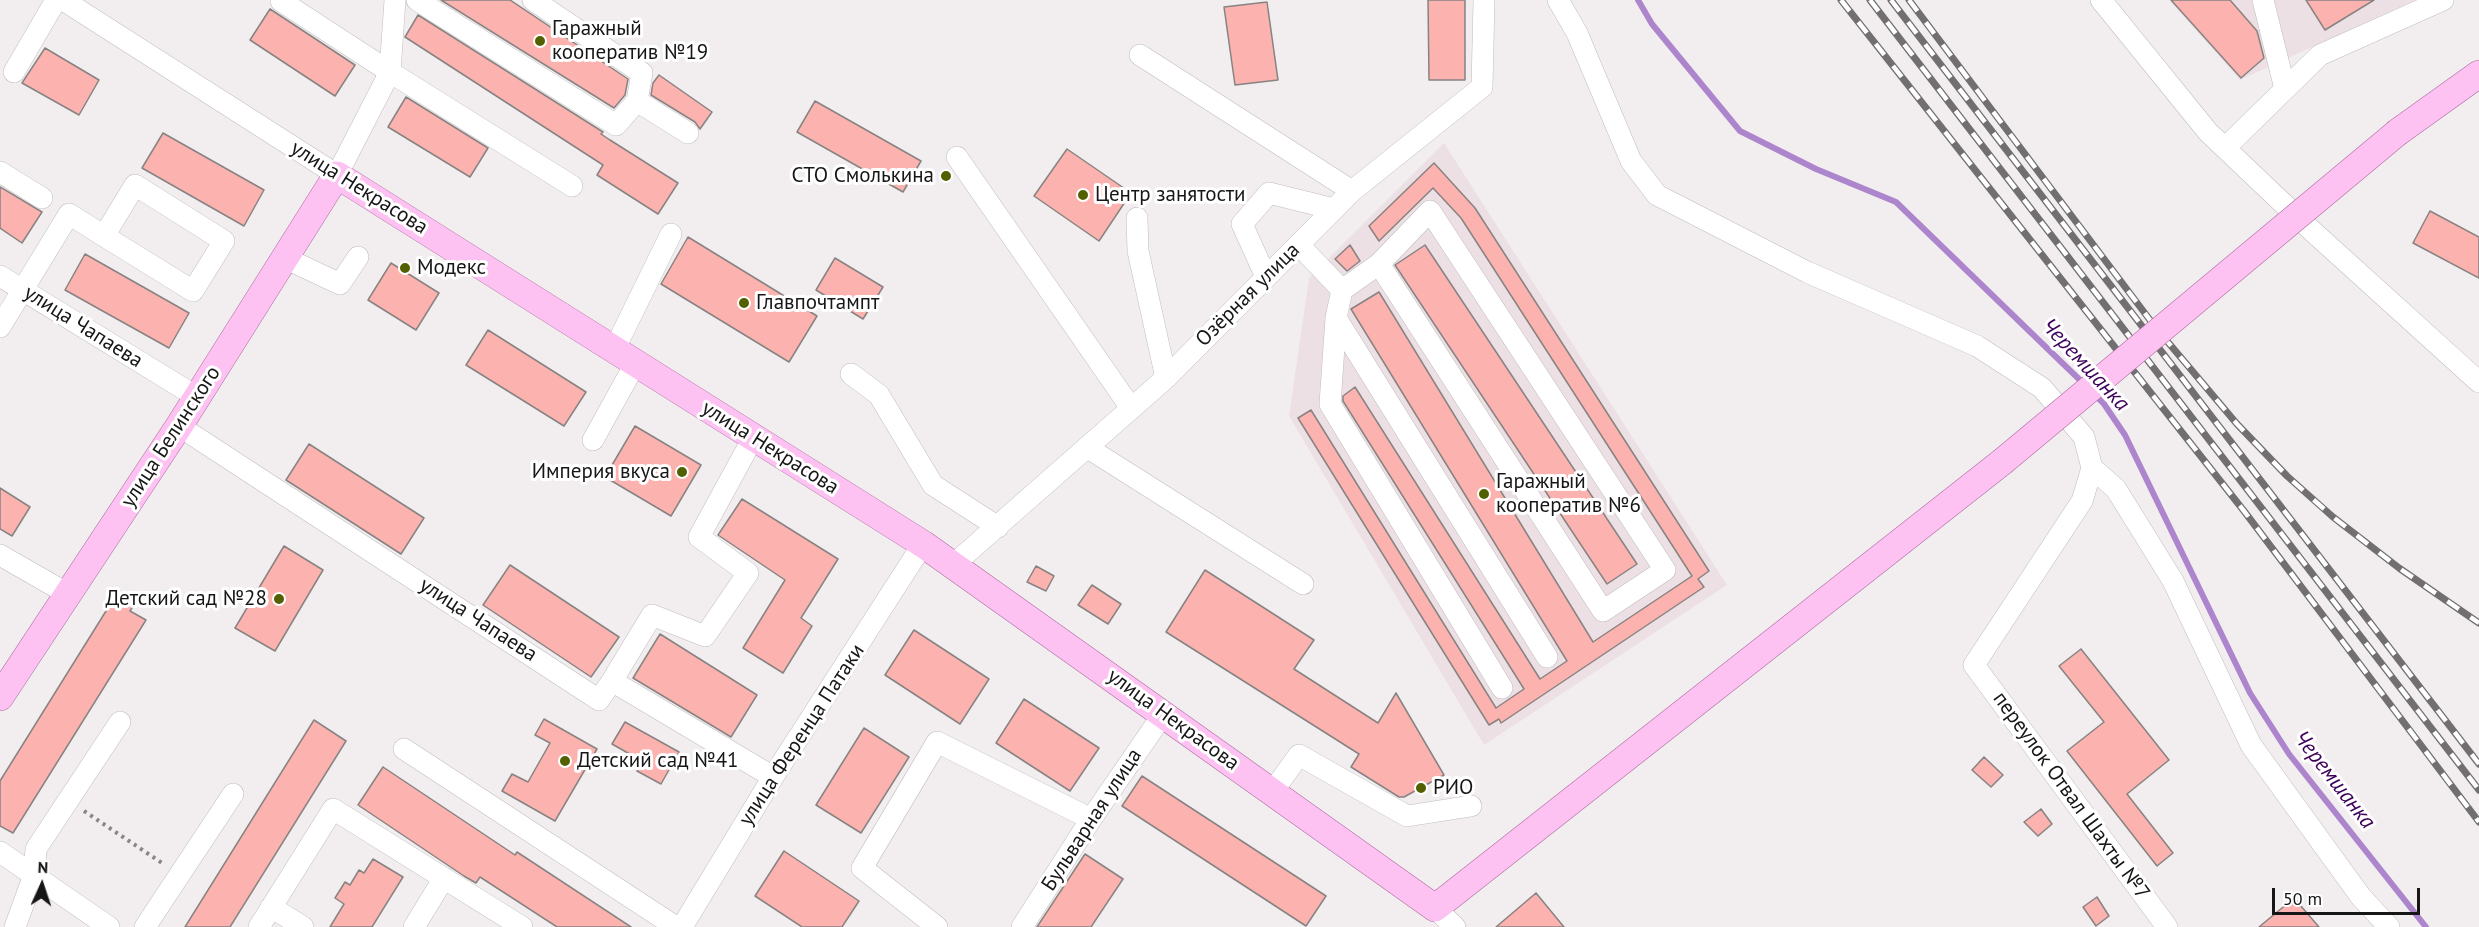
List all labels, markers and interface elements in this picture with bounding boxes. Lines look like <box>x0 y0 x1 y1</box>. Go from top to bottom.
place label: Гаражный кооператив №19 <box>552 16 708 66</box>
marker: Гаражный кооператив №19 <box>533 34 547 48</box>
street label: улица Некрасова <box>286 136 432 240</box>
place label: СТО Смолькина <box>791 163 934 189</box>
marker: СТО Смолькина <box>939 169 953 183</box>
place label: Центр занятости <box>1095 182 1246 208</box>
marker: Центр занятости <box>1076 188 1090 202</box>
street label: Озёрная улица <box>1191 238 1305 352</box>
place label: Модекс <box>417 255 486 281</box>
marker: Модекс <box>398 261 412 275</box>
street label: улица Чапаева <box>19 280 147 374</box>
place label: Главпочтампт <box>756 290 879 316</box>
marker: Главпочтампт <box>737 296 751 310</box>
water label: Черемшанка <box>2036 313 2134 417</box>
street label: улица Белинского <box>116 362 226 512</box>
street label: улица Некрасова <box>697 396 843 500</box>
place label: Империя вкуса <box>532 459 670 485</box>
marker: Империя вкуса <box>675 465 689 479</box>
place label: Гаражный кооператив №6 <box>1496 469 1641 519</box>
marker: Гаражный кооператив №6 <box>1477 487 1491 501</box>
street label: улица Чапаева <box>414 573 542 667</box>
place label: Детский сад №28 <box>105 586 267 612</box>
marker: Детский сад №28 <box>272 592 286 606</box>
street label: улица Ференца Патаки <box>734 639 870 831</box>
street label: улица Некрасова <box>1102 664 1244 776</box>
street label: переулок Отвал Шахты №7 <box>1987 687 2155 905</box>
water label: Черемшанка <box>2288 726 2380 834</box>
street label: Бульварная улица <box>1037 744 1147 896</box>
place label: Детский сад №41 <box>577 748 739 774</box>
marker: Детский сад №41 <box>558 754 572 768</box>
place label: РИО <box>1433 775 1473 801</box>
marker: РИО <box>1414 781 1428 795</box>
north arrow <box>12 855 72 915</box>
text: N <box>37 857 49 877</box>
scale bar <box>2275 876 2424 914</box>
text: 50 m <box>2283 887 2322 910</box>

